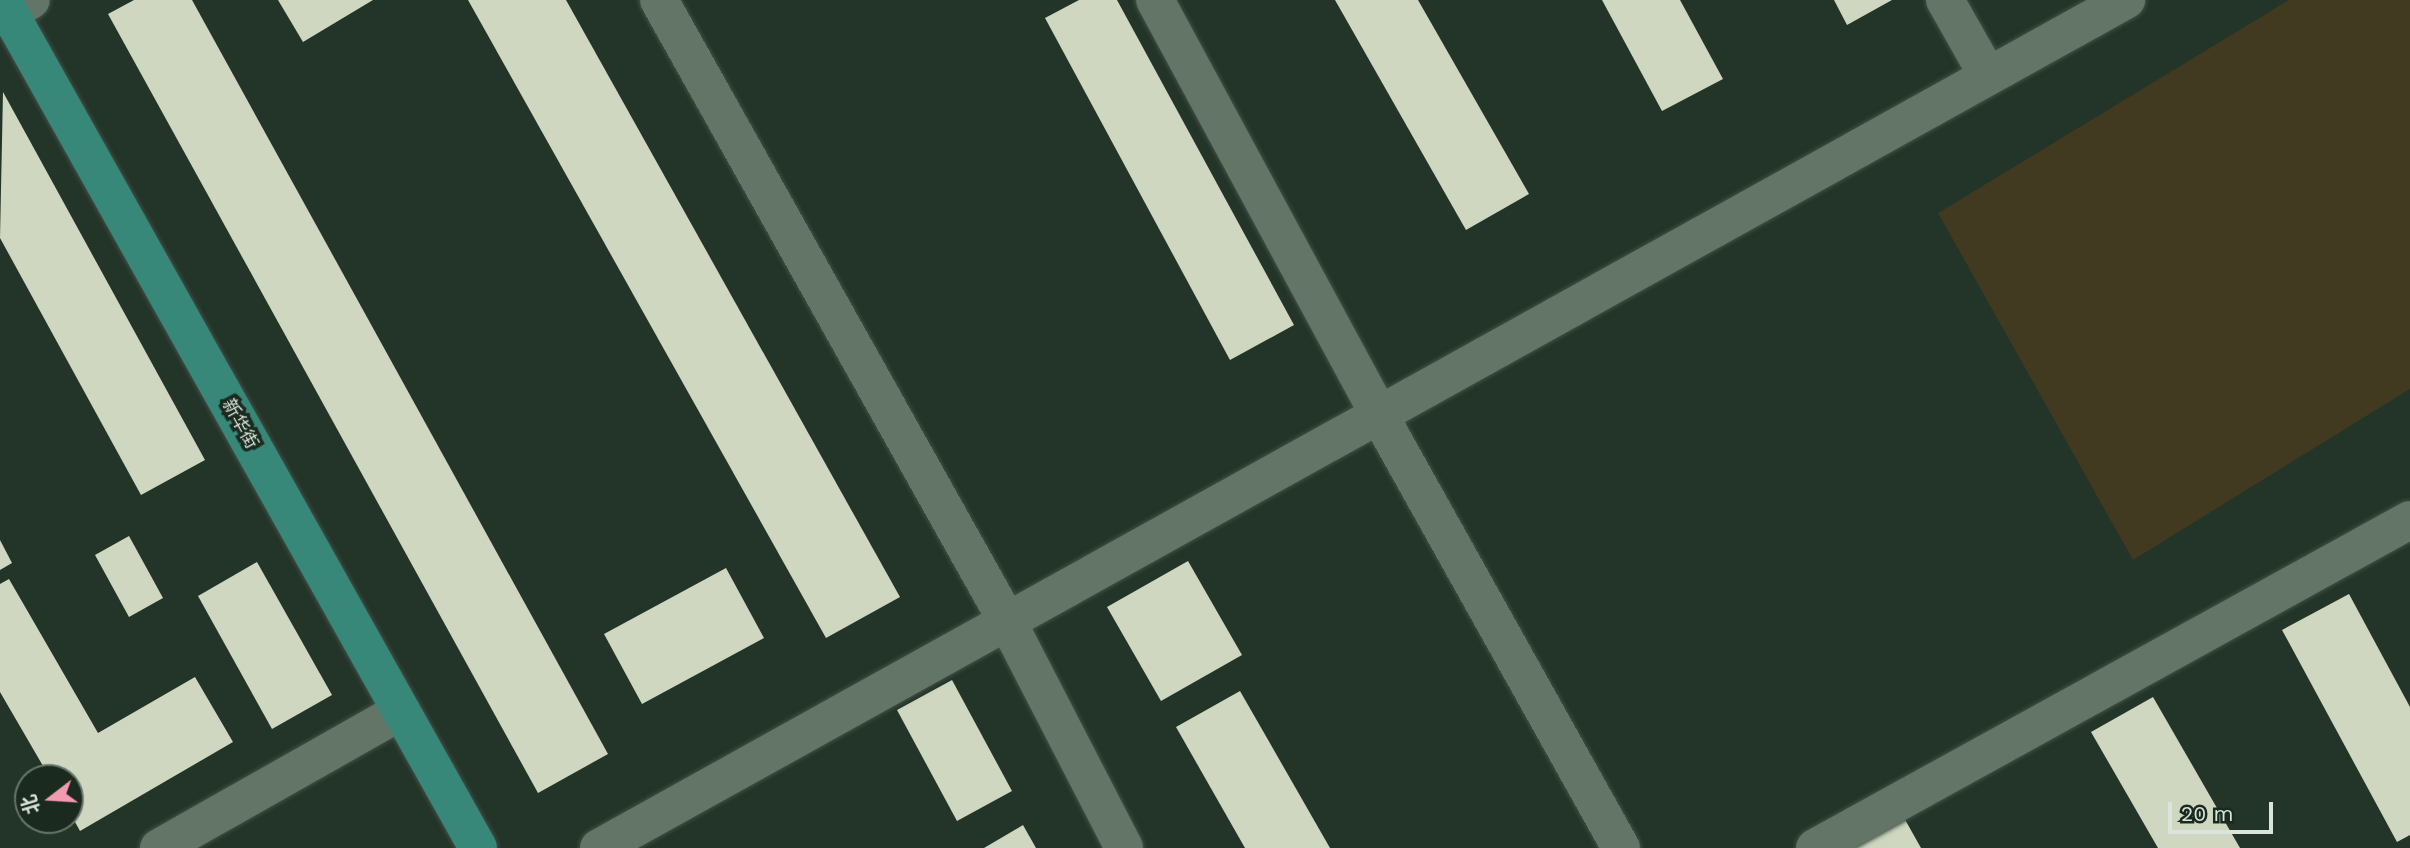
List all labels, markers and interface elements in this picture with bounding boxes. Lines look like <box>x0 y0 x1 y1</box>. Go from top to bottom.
street label: 新华街 <box>217 395 263 453</box>
north arrow <box>14 764 84 834</box>
scale bar <box>2172 788 2277 832</box>
text: 北 <box>17 792 44 817</box>
text: 20 m <box>2181 801 2233 826</box>

